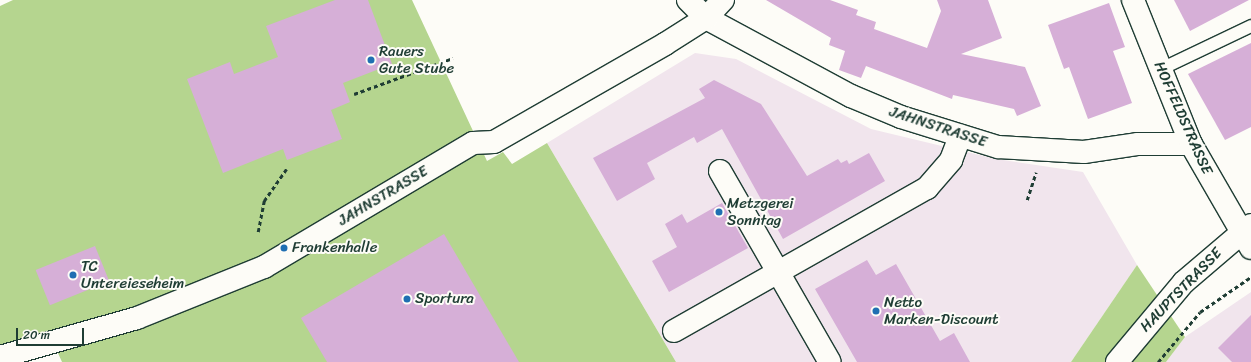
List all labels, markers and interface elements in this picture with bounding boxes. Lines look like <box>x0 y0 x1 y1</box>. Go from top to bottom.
place label: Rauers Gute Stube <box>379 42 454 77</box>
marker: Rauers Gute Stube <box>366 55 376 65</box>
street label: HOFFELDSTRASSE <box>1150 59 1216 177</box>
street label: JAHNSTRASSE <box>887 103 989 151</box>
street label: JAHNSTRASSE <box>335 162 431 230</box>
place label: Metzgerei Sonntag <box>727 194 793 229</box>
marker: Metzgerei Sonntag <box>714 207 724 217</box>
place label: Frankenhalle <box>292 239 377 257</box>
marker: Frankenhalle <box>279 243 289 253</box>
street label: HAUPTSTRASSE <box>1136 244 1226 336</box>
place label: TC Untereieseheim <box>81 257 184 292</box>
marker: TC Untereieseheim <box>68 270 78 280</box>
place label: Sportura <box>415 290 474 308</box>
place label: Netto Marken-Discount <box>884 293 999 328</box>
marker: Sportura <box>402 294 412 304</box>
marker: Netto Marken-Discount <box>871 306 881 316</box>
scale bar <box>18 320 86 346</box>
text: 20 m <box>23 324 50 346</box>

